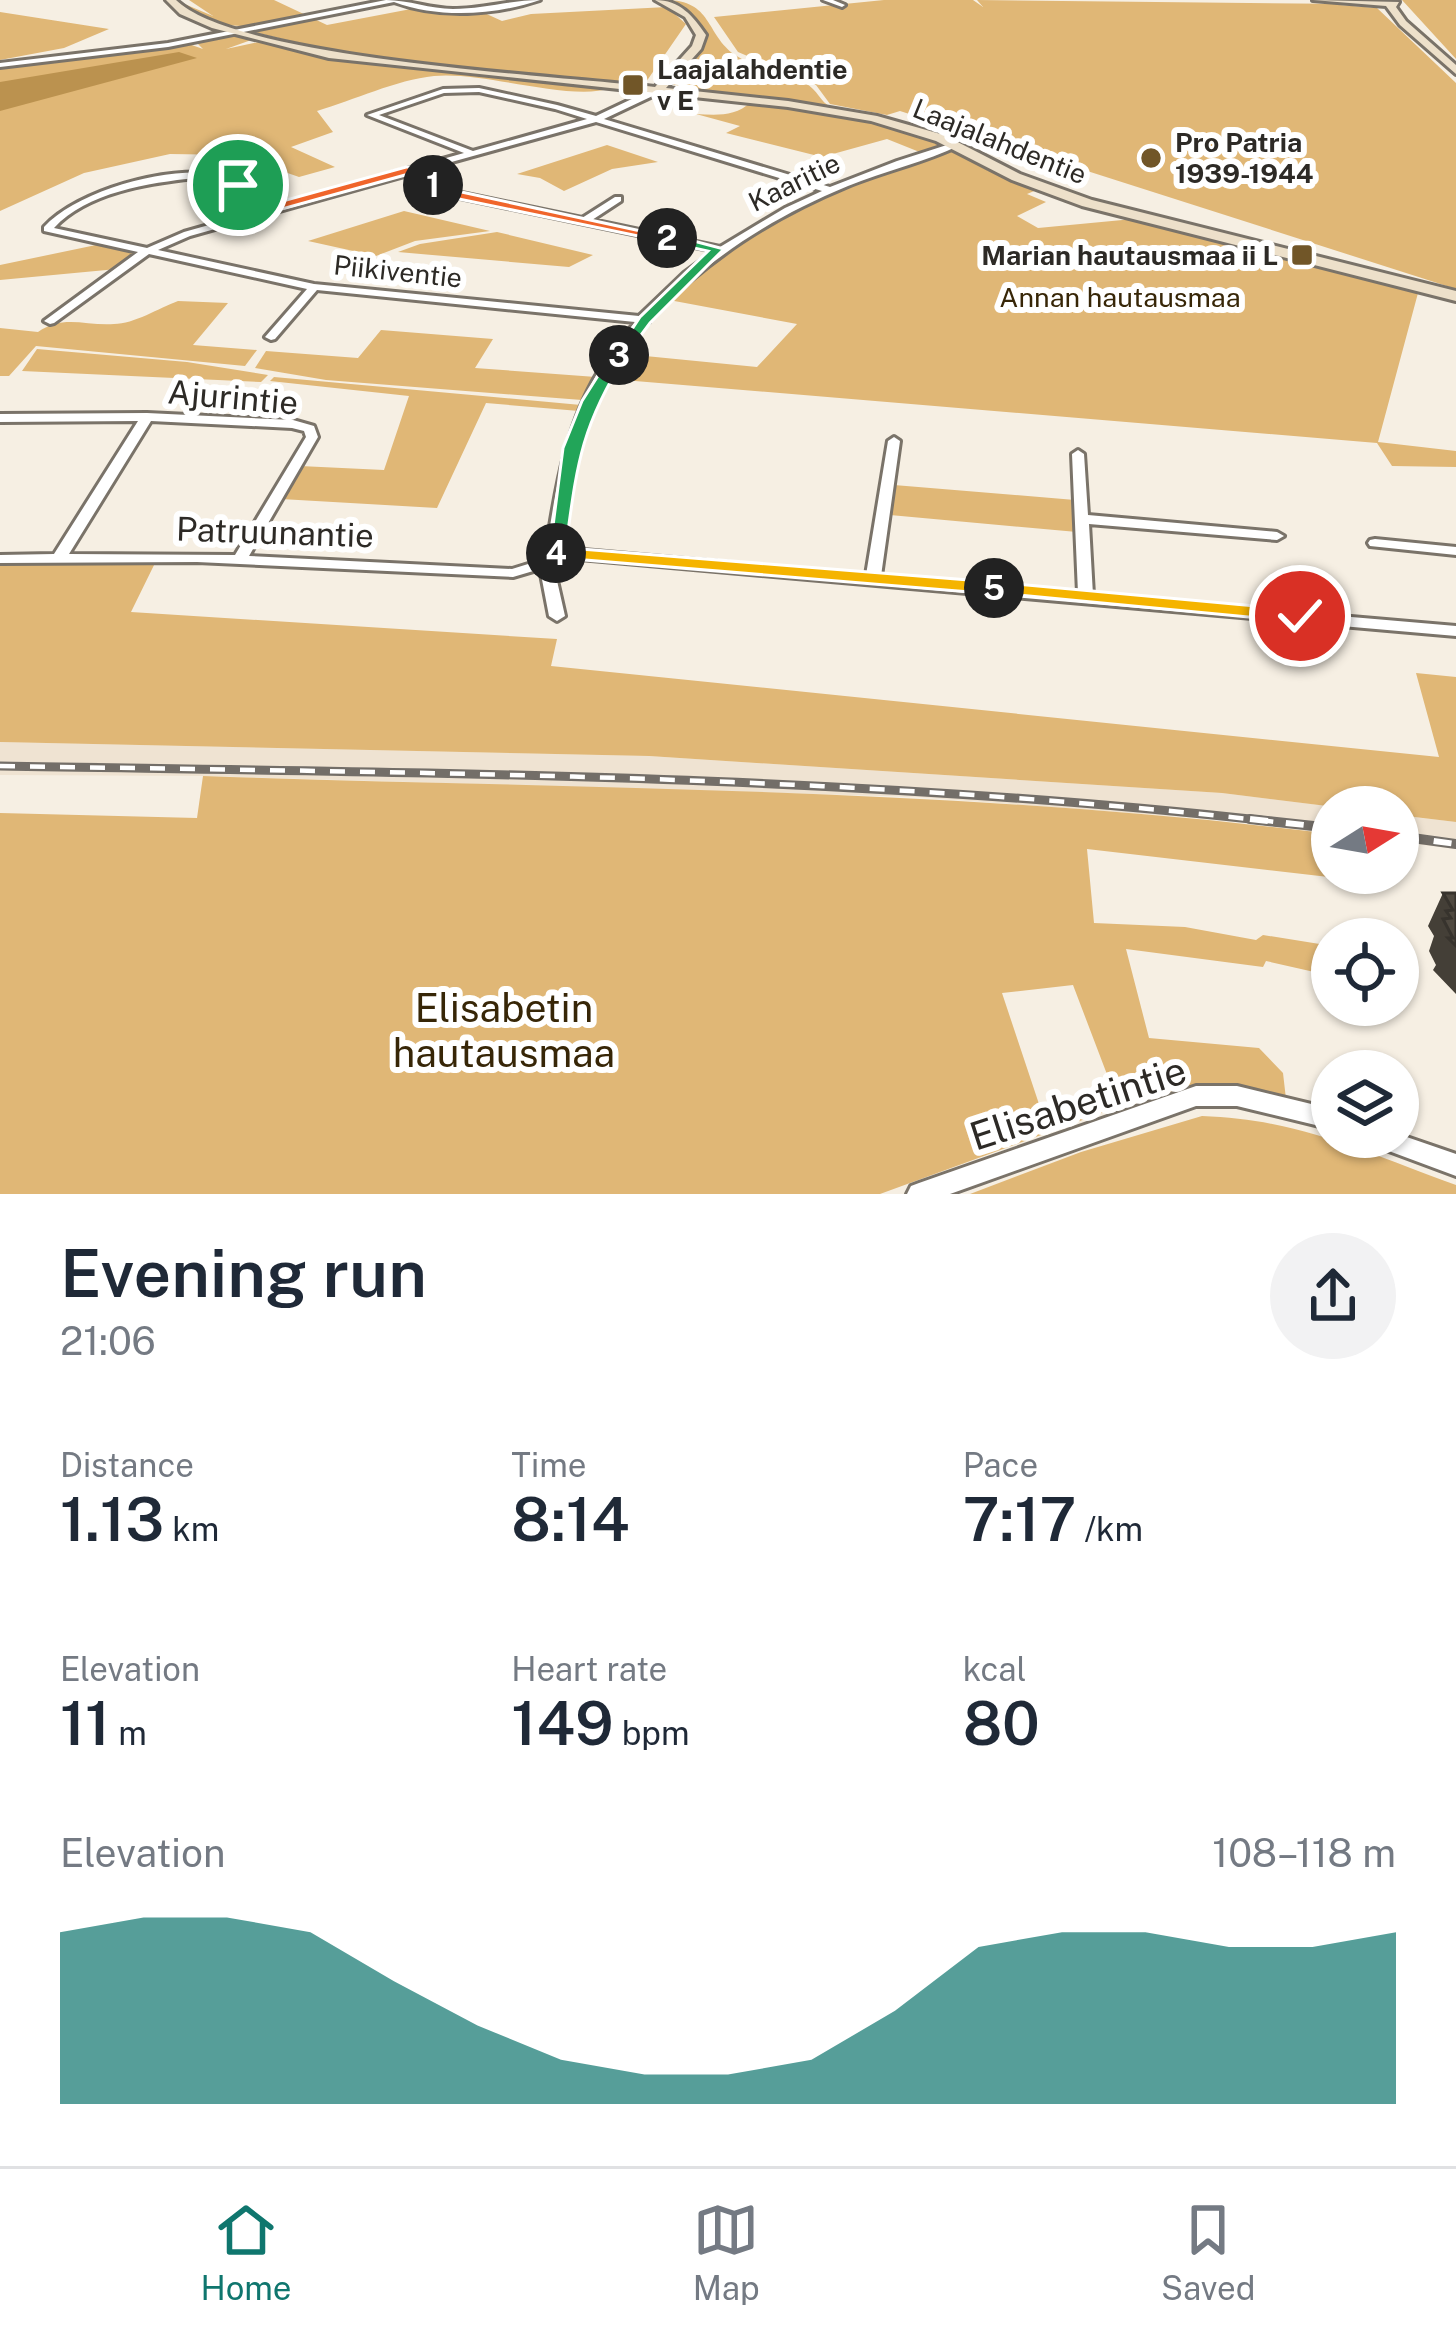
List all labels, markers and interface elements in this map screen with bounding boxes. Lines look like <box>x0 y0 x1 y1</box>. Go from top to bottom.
place label: Laajalahdentie v E <box>657 53 848 116</box>
marker: Laajalahdentie v E <box>620 72 646 98</box>
street label: Laajalahdentie <box>909 92 1091 190</box>
place label: Pro Patria 1939-1944 <box>1175 126 1313 189</box>
pin <box>187 134 289 236</box>
marker: Pro Patria 1939-1944 <box>1138 145 1164 171</box>
street label: Kaaritie <box>743 146 845 218</box>
icon: arrive <box>205 152 271 218</box>
pin: 1 <box>403 155 463 215</box>
text: 1 <box>426 166 440 204</box>
pin: 2 <box>637 208 697 268</box>
text: 2 <box>657 219 677 257</box>
place label: Marian hautausmaa ii L <box>981 239 1278 271</box>
marker: Marian hautausmaa ii L <box>1289 242 1315 268</box>
street label: Piikiventie <box>332 248 464 294</box>
park label: Annan hautausmaa <box>999 281 1241 313</box>
pin: 3 <box>589 325 649 385</box>
text: 3 <box>608 336 630 374</box>
street label: Ajurintie <box>166 372 300 422</box>
street label: Patruunantie <box>176 510 374 554</box>
pin: 4 <box>526 523 586 583</box>
text: 4 <box>545 534 567 572</box>
pin: 5 <box>964 558 1024 618</box>
pin <box>1249 565 1351 667</box>
text: 5 <box>983 569 1005 607</box>
icon: check <box>1267 583 1333 649</box>
north arrow <box>1311 786 1419 894</box>
map controls <box>1311 786 1419 1158</box>
button: locate <box>1311 918 1419 1026</box>
park label: Elisabetin hautausmaa <box>393 985 615 1076</box>
street label: Elisabetintie <box>964 1046 1192 1160</box>
button: layers <box>1311 1050 1419 1158</box>
button: share <box>1270 1233 1396 1359</box>
text: Evening run <box>60 1234 427 1312</box>
text: 21:06 <box>60 1318 156 1364</box>
text: Distance <box>60 1446 194 1484</box>
text: Time <box>511 1446 587 1484</box>
text: Pace <box>963 1446 1038 1484</box>
text: 1.13 <box>60 1484 164 1555</box>
text: 8:14 <box>511 1484 630 1555</box>
text: 7:17 <box>963 1484 1076 1555</box>
text: km <box>164 1510 219 1548</box>
text: /km <box>1076 1510 1143 1548</box>
text: Elevation <box>60 1650 200 1688</box>
text: Heart rate <box>511 1650 667 1688</box>
text: kcal <box>963 1650 1026 1688</box>
text: 11 <box>60 1688 110 1759</box>
text: 149 <box>511 1688 614 1759</box>
text: 80 <box>963 1688 1040 1759</box>
text: m <box>110 1714 147 1752</box>
text: bpm <box>614 1714 690 1752</box>
text: Elevation <box>60 1830 226 1876</box>
text: 108–118 m <box>1212 1830 1396 1876</box>
tab: Home <box>201 2197 292 2307</box>
tab: Map <box>693 2197 760 2307</box>
tab: Saved <box>1161 2197 1255 2307</box>

